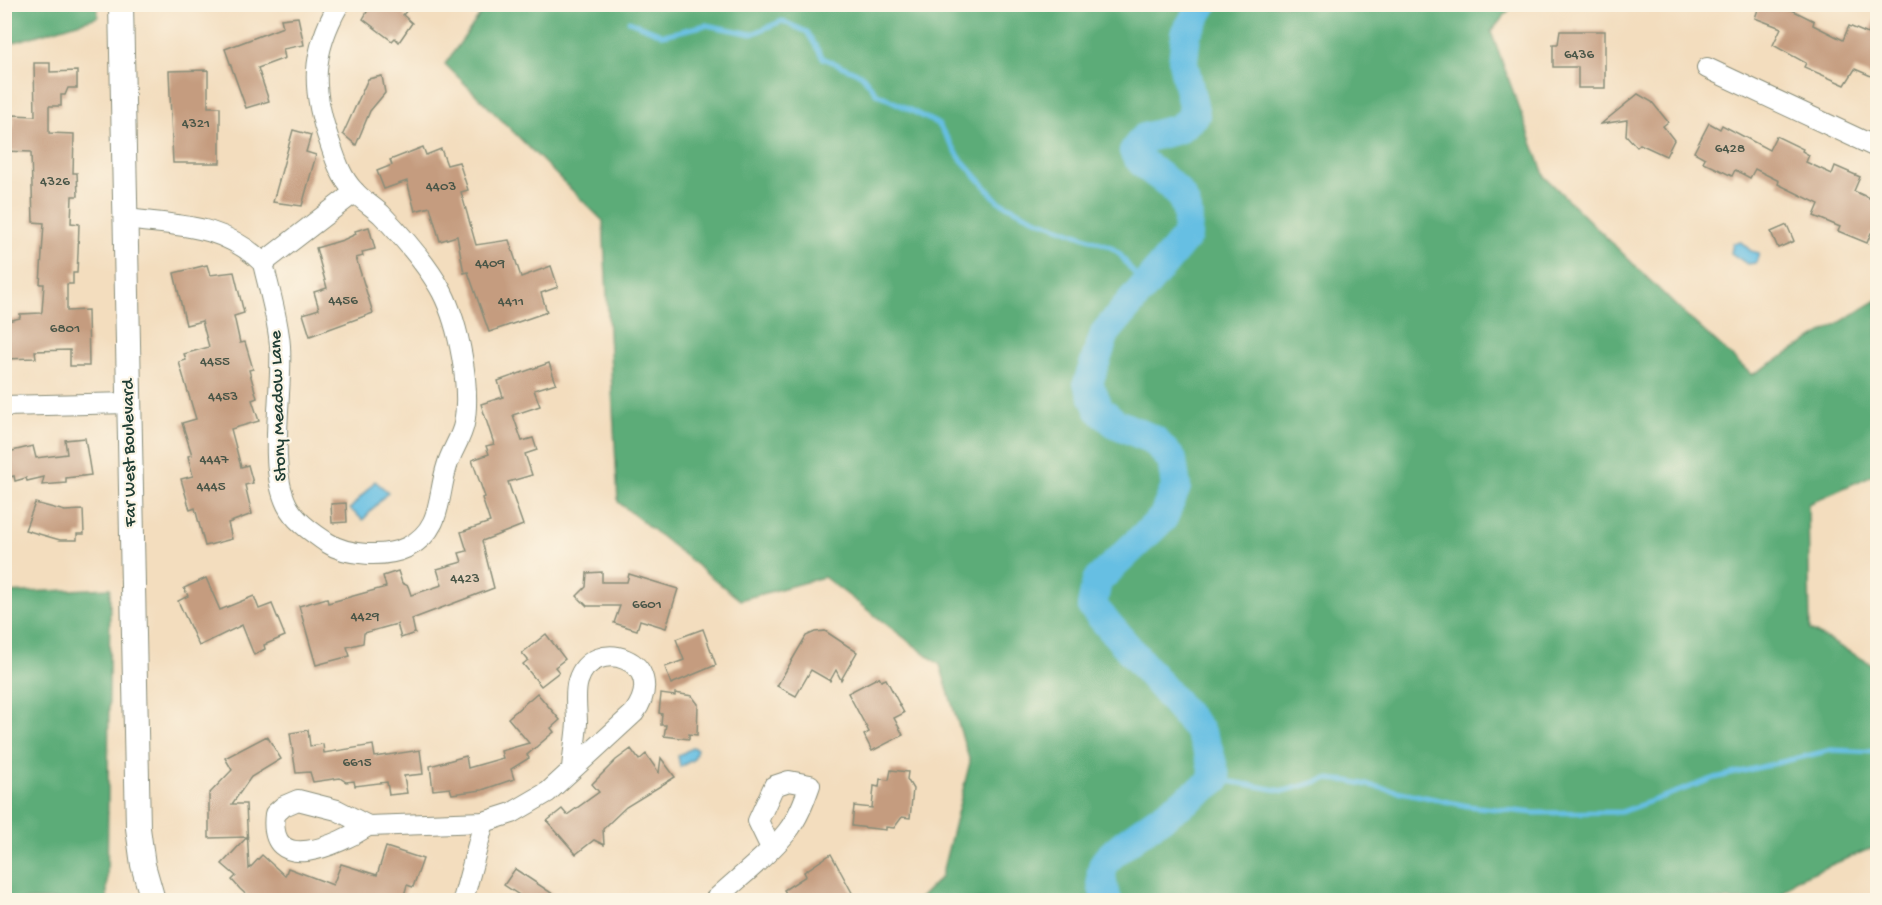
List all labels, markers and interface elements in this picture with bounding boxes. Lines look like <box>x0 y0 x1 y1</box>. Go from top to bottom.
house number: 6436 <box>1564 46 1594 64</box>
house number: 4321 <box>182 115 210 133</box>
house number: 6428 <box>1715 140 1745 158</box>
house number: 4326 <box>40 173 70 191</box>
house number: 4403 <box>426 178 456 196</box>
house number: 4409 <box>475 255 506 273</box>
house number: 4456 <box>328 292 358 310</box>
house number: 4411 <box>498 293 524 311</box>
house number: 6801 <box>50 320 80 338</box>
street label: Stony Meadow Lane <box>266 329 292 482</box>
house number: 4455 <box>200 353 230 371</box>
street label: Far West Boulevard <box>118 377 142 528</box>
house number: 4453 <box>208 388 238 406</box>
house number: 4447 <box>199 451 230 469</box>
house number: 4445 <box>196 478 226 496</box>
house number: 4423 <box>450 570 480 588</box>
house number: 6601 <box>632 596 662 614</box>
house number: 4429 <box>350 608 380 626</box>
house number: 6615 <box>342 754 372 772</box>

